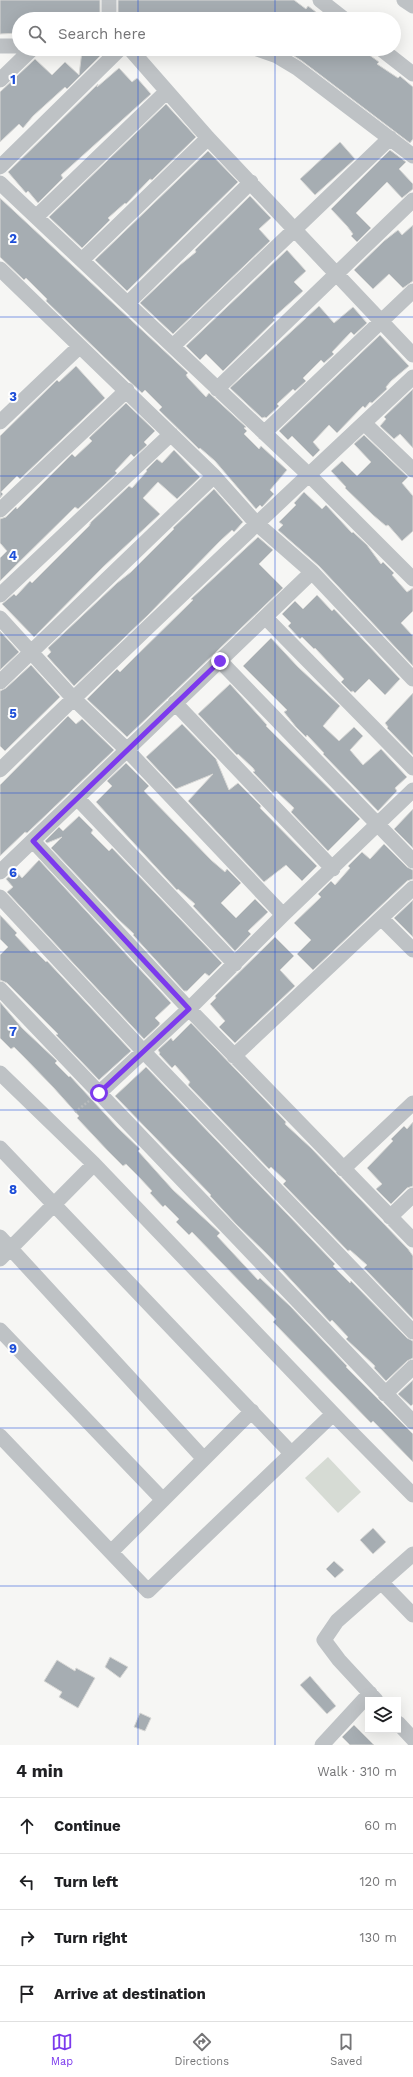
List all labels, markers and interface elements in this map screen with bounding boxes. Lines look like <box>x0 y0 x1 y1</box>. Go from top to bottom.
search box <box>12 12 401 56</box>
icon: search <box>26 23 48 45</box>
text: Search here <box>58 25 146 43</box>
text: 1 <box>10 72 16 87</box>
text: 2 <box>9 231 17 246</box>
text: 3 <box>9 389 17 404</box>
text: 4 <box>9 548 18 563</box>
route end <box>211 652 229 670</box>
text: 5 <box>9 706 17 721</box>
text: 6 <box>9 865 17 880</box>
text: 7 <box>9 1024 17 1039</box>
route start <box>90 1084 108 1102</box>
text: 8 <box>9 1182 17 1197</box>
text: 9 <box>9 1341 17 1356</box>
map controls <box>365 1697 401 1733</box>
button: layers <box>365 1697 401 1733</box>
text: 4 min <box>16 1761 63 1781</box>
text: Walk · 310 m <box>317 1764 397 1779</box>
icon: ahead <box>16 1815 38 1837</box>
text: Continue <box>54 1817 121 1835</box>
text: 60 m <box>364 1818 397 1833</box>
icon: left <box>16 1871 38 1893</box>
text: Turn left <box>54 1873 118 1891</box>
text: 120 m <box>359 1874 397 1889</box>
icon: right <box>16 1927 38 1949</box>
text: Turn right <box>54 1929 127 1947</box>
text: 130 m <box>359 1930 397 1945</box>
icon: arrive <box>16 1983 38 2005</box>
text: Arrive at destination <box>54 1985 206 2003</box>
tab: Map <box>51 2031 73 2068</box>
tab: Directions <box>175 2031 229 2068</box>
tab: Saved <box>330 2031 362 2068</box>

